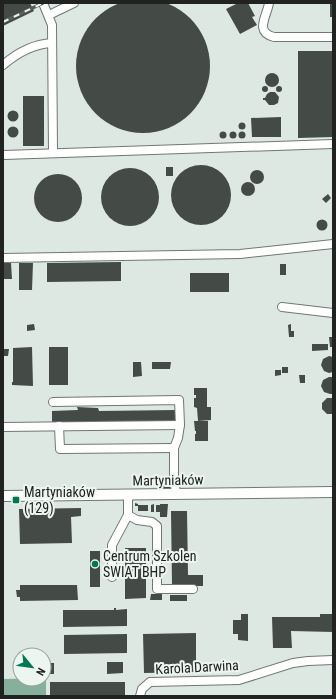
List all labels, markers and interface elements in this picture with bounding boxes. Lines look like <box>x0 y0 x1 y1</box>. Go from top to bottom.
street label: Martyniaków <box>132 471 204 489</box>
place label: Martyniaków (129) <box>24 484 95 517</box>
marker: Martyniaków (129) <box>11 495 21 505</box>
place label: Centrum Szkolen SWIAT BHP <box>103 548 197 580</box>
marker: Centrum Szkolen SWIAT BHP <box>90 559 100 569</box>
north arrow <box>12 647 52 687</box>
street label: Karola Darwina <box>155 657 239 677</box>
text: N <box>33 666 48 678</box>

